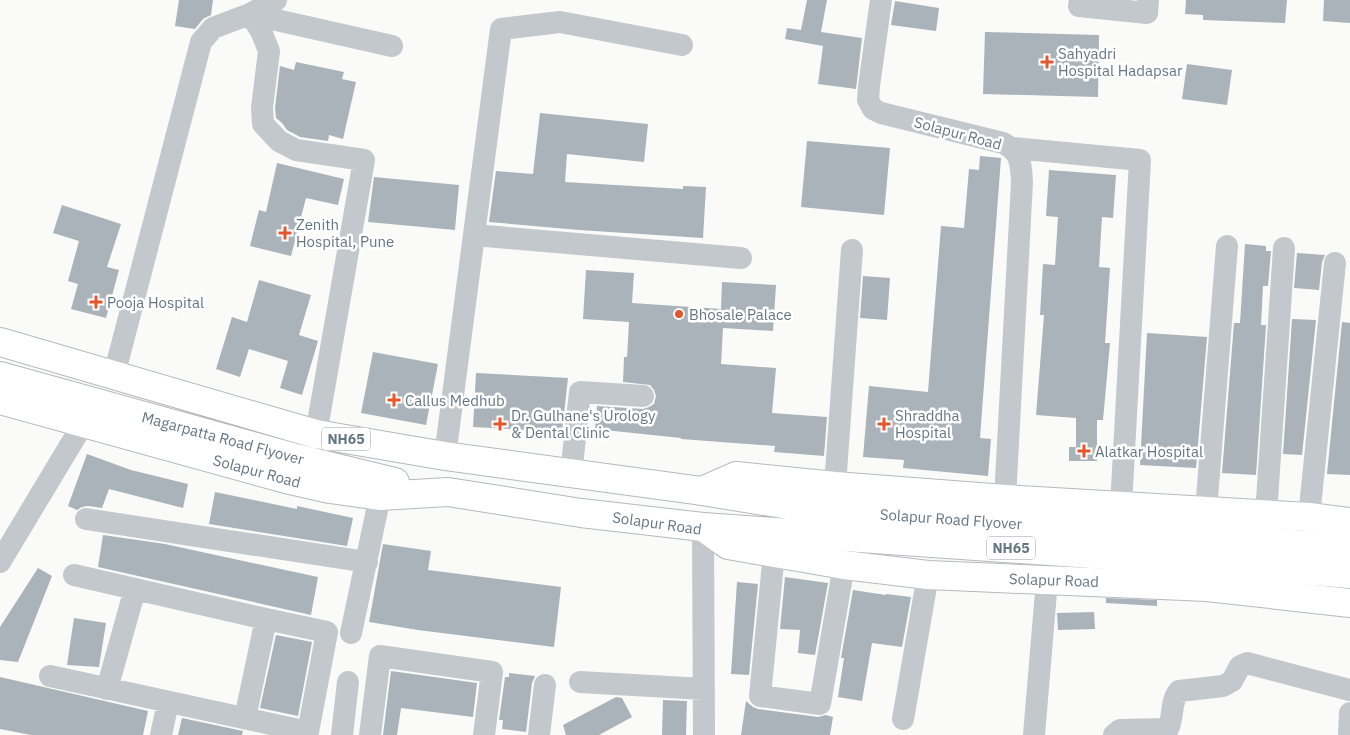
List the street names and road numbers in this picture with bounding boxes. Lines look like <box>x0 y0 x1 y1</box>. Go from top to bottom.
street label: Solapur Road <box>912 112 1004 154</box>
street label: Magarpatta Road Flyover <box>140 407 307 469</box>
road number: NH65 <box>322 428 370 450</box>
street label: Solapur Road <box>211 450 303 492</box>
street label: Solapur Road Flyover <box>879 505 1023 533</box>
street label: Solapur Road <box>611 507 703 539</box>
road number: NH65 <box>987 536 1035 560</box>
street label: Solapur Road <box>1009 569 1099 591</box>

